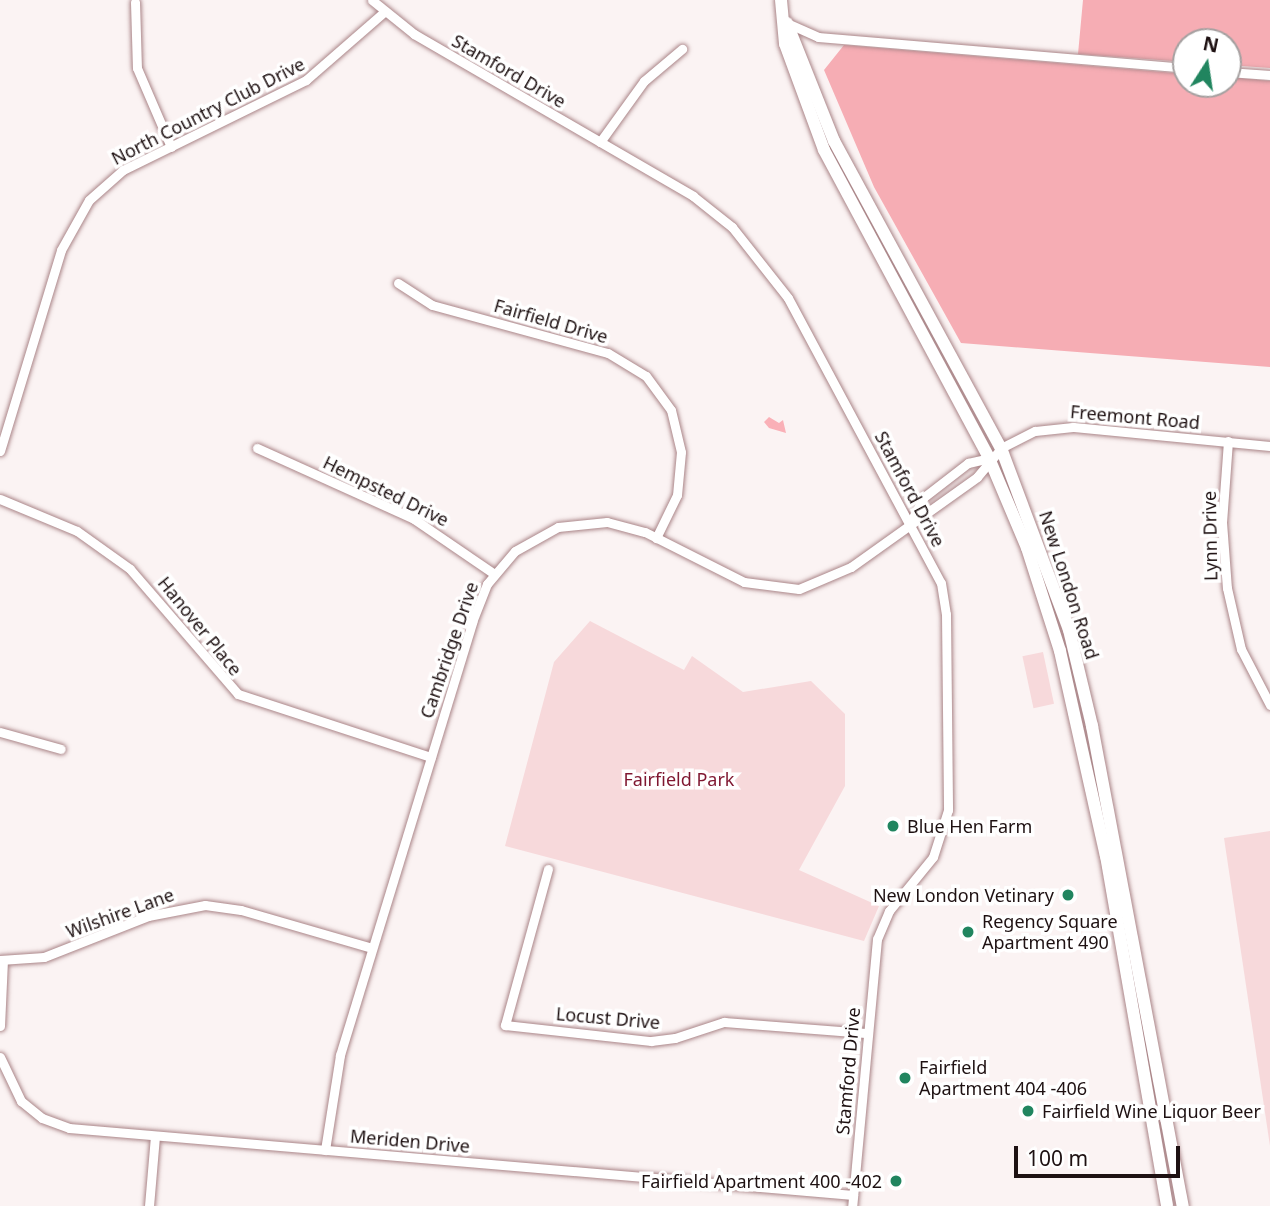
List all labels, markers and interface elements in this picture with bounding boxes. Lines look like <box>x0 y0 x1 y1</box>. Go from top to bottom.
north arrow <box>1172 28 1242 98</box>
street label: Stamford Drive <box>448 30 570 112</box>
text: N <box>1201 30 1221 59</box>
street label: North Country Club Drive <box>108 53 308 169</box>
street label: Fairfield Drive <box>492 294 610 348</box>
street label: Freemont Road <box>1069 401 1201 433</box>
street label: Stamford Drive <box>870 428 950 550</box>
street label: Hempsted Drive <box>320 451 452 531</box>
street label: Lynn Drive <box>1198 491 1222 581</box>
street label: New London Road <box>1035 508 1103 662</box>
street label: Hanover Place <box>154 572 246 680</box>
street label: Cambridge Drive <box>416 579 482 721</box>
park label: Fairfield Park <box>624 768 734 790</box>
place label: Blue Hen Farm <box>907 815 1032 837</box>
marker: Blue Hen Farm <box>885 818 901 834</box>
street label: Wilshire Lane <box>63 884 177 942</box>
place label: New London Vetinary <box>873 884 1054 906</box>
marker: New London Vetinary <box>1060 887 1076 903</box>
place label: Regency Square Apartment 490 <box>982 911 1118 954</box>
marker: Regency Square Apartment 490 <box>960 924 976 940</box>
street label: Locust Drive <box>555 1003 661 1033</box>
street label: Stamford Drive <box>832 1006 864 1136</box>
place label: Fairfield Apartment 404 -406 <box>919 1057 1087 1100</box>
marker: Fairfield Apartment 404 -406 <box>897 1070 913 1086</box>
place label: Fairfield Wine Liquor Beer <box>1042 1100 1261 1122</box>
marker: Fairfield Wine Liquor Beer <box>1020 1103 1036 1119</box>
street label: Meriden Drive <box>349 1125 471 1157</box>
scale bar <box>1018 1132 1184 1176</box>
text: 100 m <box>1027 1144 1088 1172</box>
place label: Fairfield Apartment 400 -402 <box>641 1170 882 1192</box>
marker: Fairfield Apartment 400 -402 <box>888 1173 904 1189</box>

